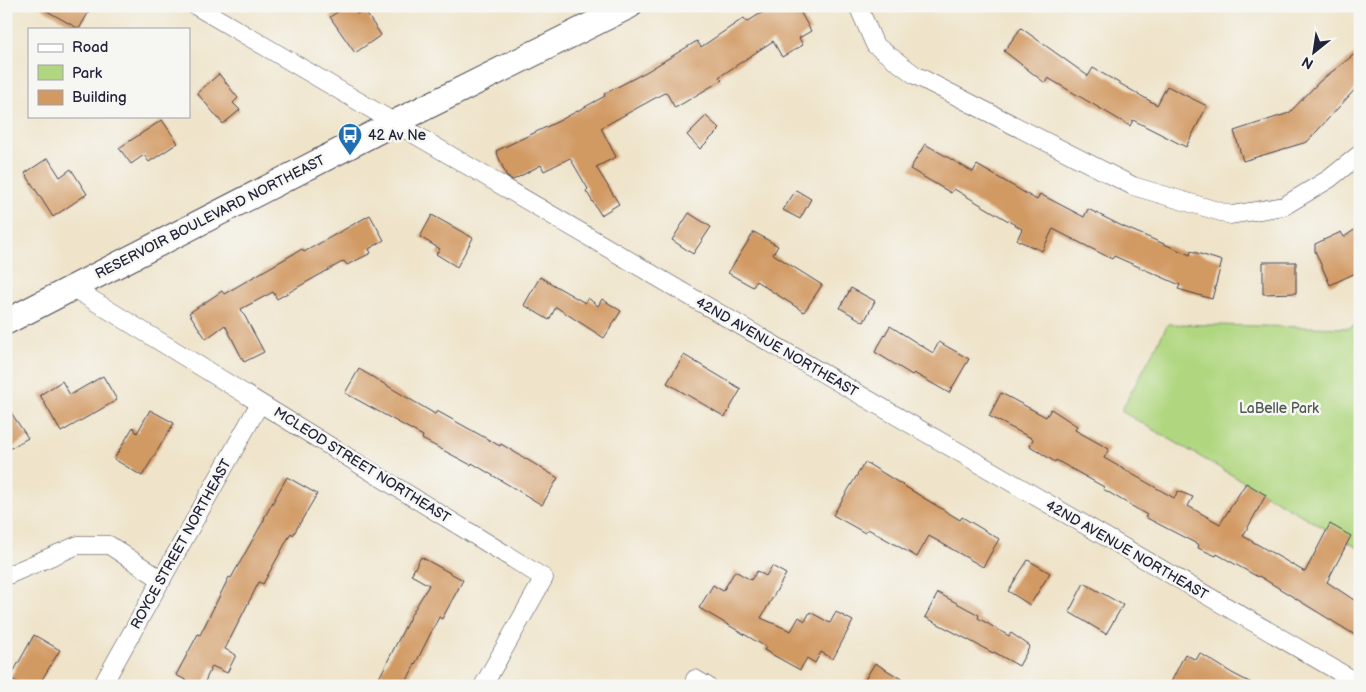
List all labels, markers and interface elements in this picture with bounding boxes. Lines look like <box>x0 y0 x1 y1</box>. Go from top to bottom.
legend <box>28 28 190 118</box>
north arrow <box>1288 28 1338 78</box>
text: Road <box>72 38 108 57</box>
text: N <box>1299 53 1317 73</box>
text: Park <box>72 64 103 83</box>
text: Building <box>72 88 127 107</box>
bus stop icon: 42 Av Ne <box>337 122 363 156</box>
place label: 42 Av Ne <box>368 127 426 144</box>
street label: RESERVOIR BOULEVARD NORTHEAST <box>92 151 328 283</box>
street label: 42ND AVENUE NORTHEAST <box>693 293 862 401</box>
park label: LaBelle Park <box>1239 400 1319 417</box>
street label: MCLEOD STREET NORTHEAST <box>271 403 454 527</box>
street label: ROYCE STREET NORTHEAST <box>127 456 235 632</box>
street label: 42ND AVENUE NORTHEAST <box>1043 496 1212 604</box>

